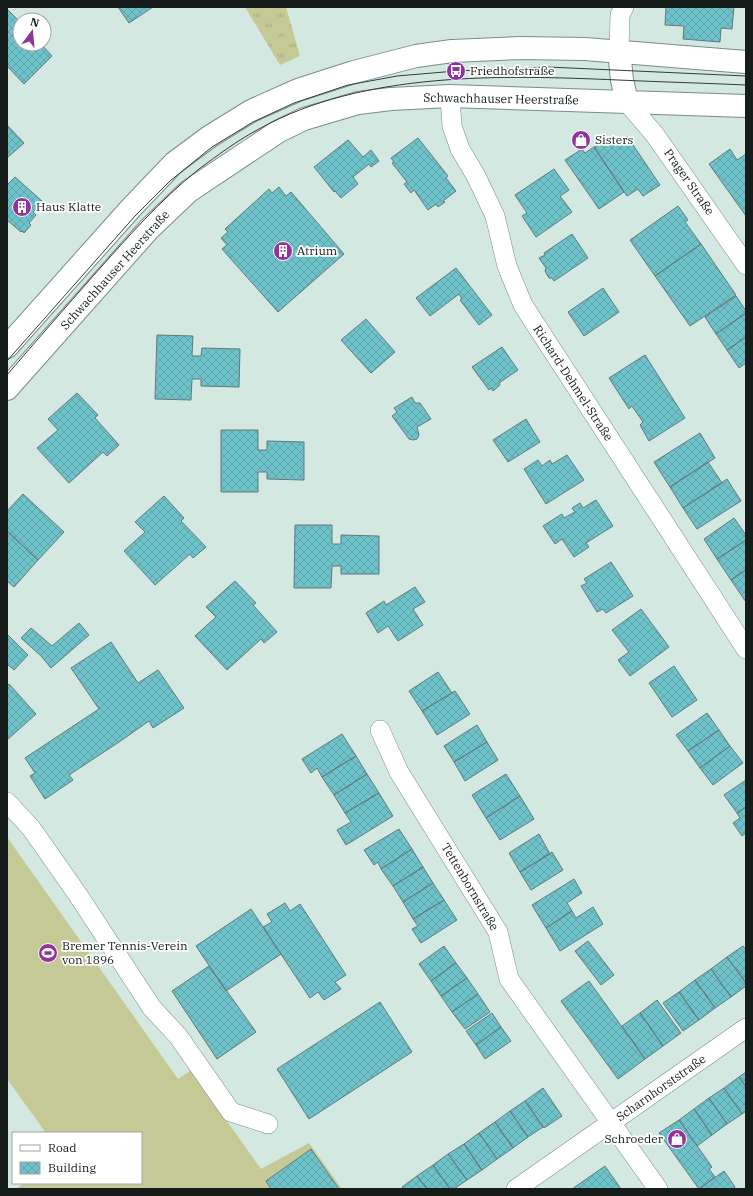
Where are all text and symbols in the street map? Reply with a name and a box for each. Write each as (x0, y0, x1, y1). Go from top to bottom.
north arrow (12, 12, 52, 52)
text: N (29, 14, 41, 30)
bus stop icon: Friedhofstraße (445, 60, 467, 82)
place label: Friedhofstraße (470, 63, 554, 78)
street label: Schwachhauser Heerstraße (423, 90, 579, 107)
shop icon: Sisters (570, 129, 592, 151)
place label: Sisters (595, 132, 634, 147)
street label: Prager Straße (661, 146, 718, 218)
building icon: Haus Klatte (11, 196, 33, 218)
place label: Haus Klatte (36, 199, 101, 214)
street label: Schwachhauser Heerstraße (57, 207, 172, 332)
building icon: Atrium (272, 240, 294, 262)
place label: Atrium (297, 243, 338, 258)
street label: Richard-Dehmel-Straße (530, 322, 616, 443)
street label: Tettenbornstraße (438, 840, 502, 933)
place label: Bremer Tennis-Verein von 1896 (62, 938, 188, 967)
sports icon: Bremer Tennis-Verein von 1896 (37, 942, 59, 964)
street label: Scharnhorststraße (613, 1051, 708, 1124)
shop icon: Schroeder (666, 1128, 688, 1150)
place label: Schroeder (604, 1131, 664, 1146)
legend (12, 1132, 142, 1184)
text: Road (48, 1140, 77, 1155)
text: Building (48, 1160, 96, 1175)

